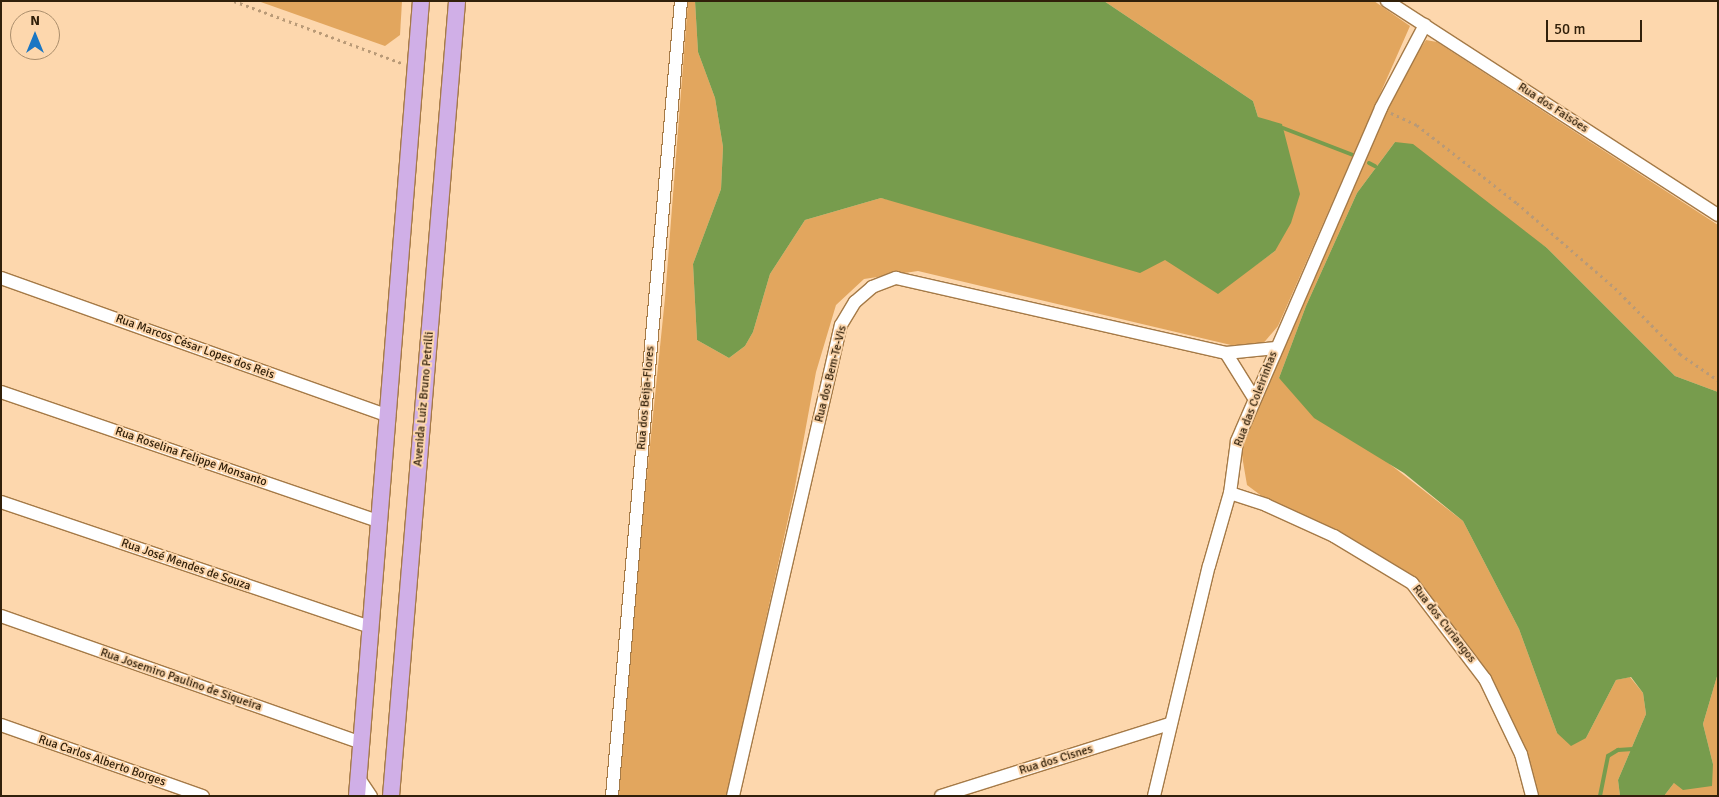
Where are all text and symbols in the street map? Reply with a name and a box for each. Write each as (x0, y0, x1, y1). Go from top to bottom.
north arrow (10, 10, 60, 60)
scale bar (1549, 10, 1645, 42)
text: N (30, 12, 40, 29)
text: 50 m (1554, 20, 1585, 38)
street label: Rua dos Faisões (1515, 80, 1591, 136)
street label: Rua Marcos César Lopes dos Reis (114, 312, 276, 382)
street label: Rua dos Bem-Te-Vis (812, 324, 850, 424)
street label: Avenida Luiz Bruno Petrilli (411, 331, 437, 467)
street label: Rua dos Beija-Flores (634, 345, 658, 451)
street label: Rua das Coleirinhas (1231, 349, 1281, 449)
street label: Rua Roselina Felippe Monsanto (113, 424, 269, 490)
street label: Rua José Mendes de Souza (119, 536, 253, 594)
street label: Rua dos Curiangos (1409, 582, 1479, 666)
street label: Rua Josemiro Paulino de Siqueira (98, 646, 264, 714)
street label: Rua Carlos Alberto Borges (37, 732, 167, 790)
street label: Rua dos Cisnes (1017, 742, 1095, 778)

